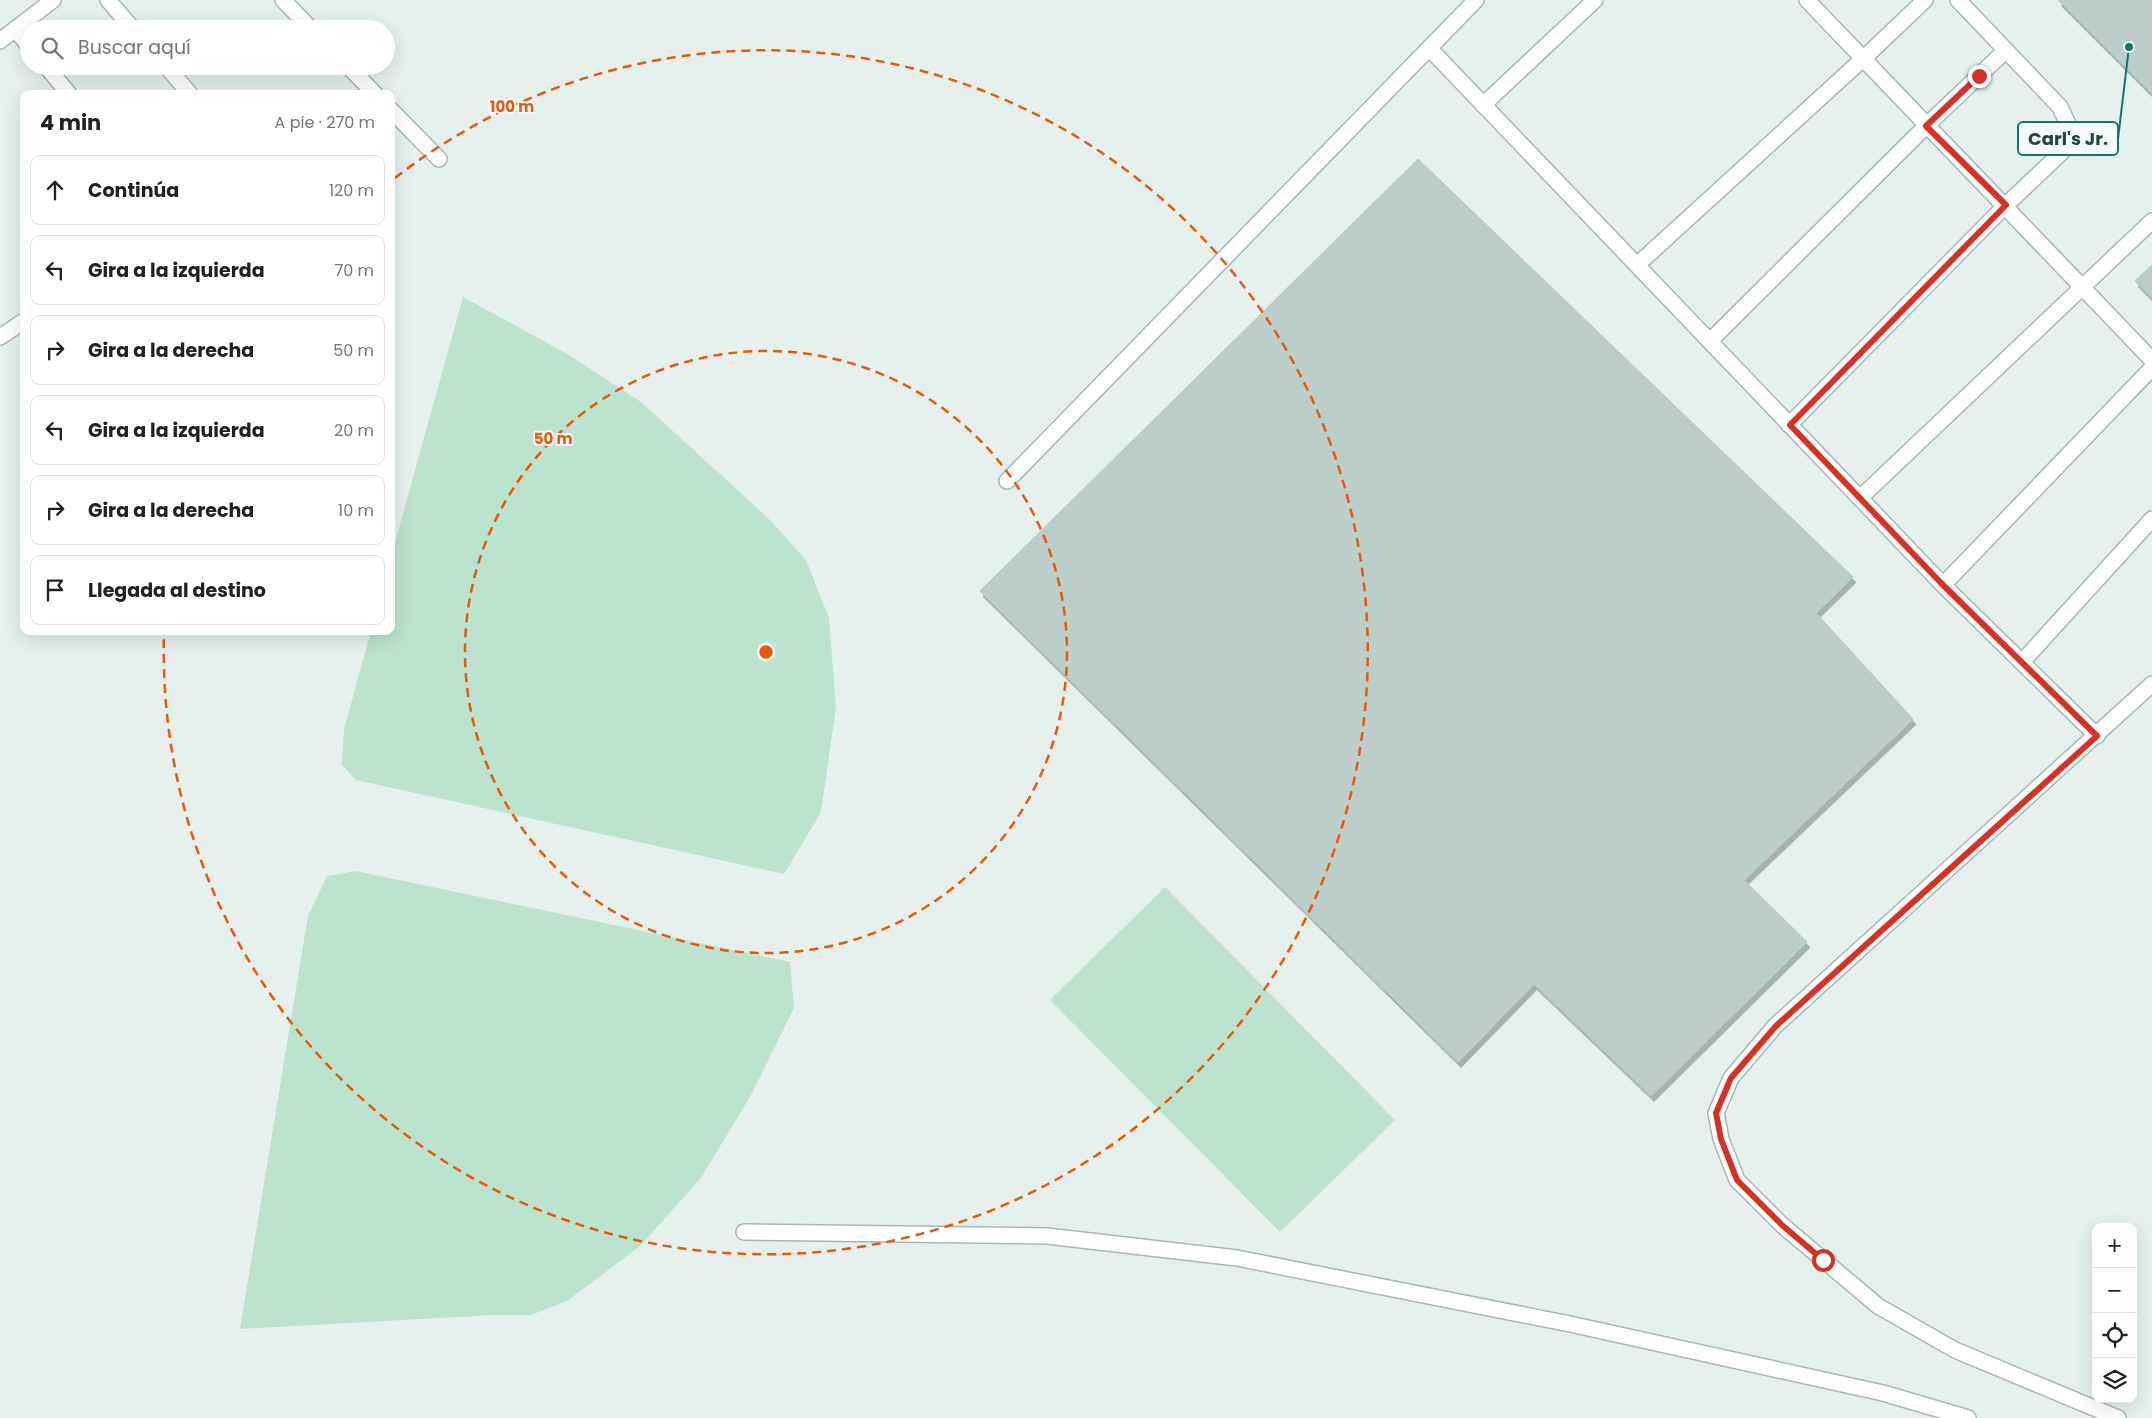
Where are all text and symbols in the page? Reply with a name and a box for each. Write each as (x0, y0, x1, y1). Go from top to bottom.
search box (20, 20, 395, 75)
icon: search (38, 34, 66, 62)
text: Buscar aquí (78, 34, 191, 61)
route end (1968, 65, 1991, 88)
text: 100 m (490, 96, 534, 117)
text: 4 min (40, 108, 101, 137)
text: A pie · 270 m (275, 111, 375, 134)
callout: Carl's Jr. (2018, 122, 2118, 155)
text: Carl's Jr. (2028, 126, 2108, 151)
icon: ahead (41, 176, 69, 204)
text: Continúa (88, 177, 179, 204)
text: 120 m (329, 179, 374, 202)
icon: left (41, 256, 69, 284)
text: Gira a la izquierda (88, 257, 265, 284)
text: 70 m (334, 259, 374, 282)
icon: right (41, 336, 69, 364)
text: Gira a la derecha (88, 337, 254, 364)
text: 50 m (333, 339, 374, 362)
icon: left (41, 416, 69, 444)
text: Gira a la izquierda (88, 417, 265, 444)
text: 20 m (334, 419, 374, 442)
text: 50 m (534, 428, 572, 449)
icon: right (41, 496, 69, 524)
text: Gira a la derecha (88, 497, 254, 524)
text: 10 m (338, 499, 374, 522)
icon: arrive (41, 576, 69, 604)
text: Llegada al destino (88, 577, 266, 604)
centre of rings (757, 643, 775, 661)
map controls (2092, 1223, 2137, 1403)
button: + (2092, 1223, 2137, 1268)
route start (1812, 1249, 1835, 1272)
button: − (2092, 1268, 2137, 1313)
button: locate (2092, 1313, 2137, 1358)
button: layers (2092, 1358, 2137, 1403)

